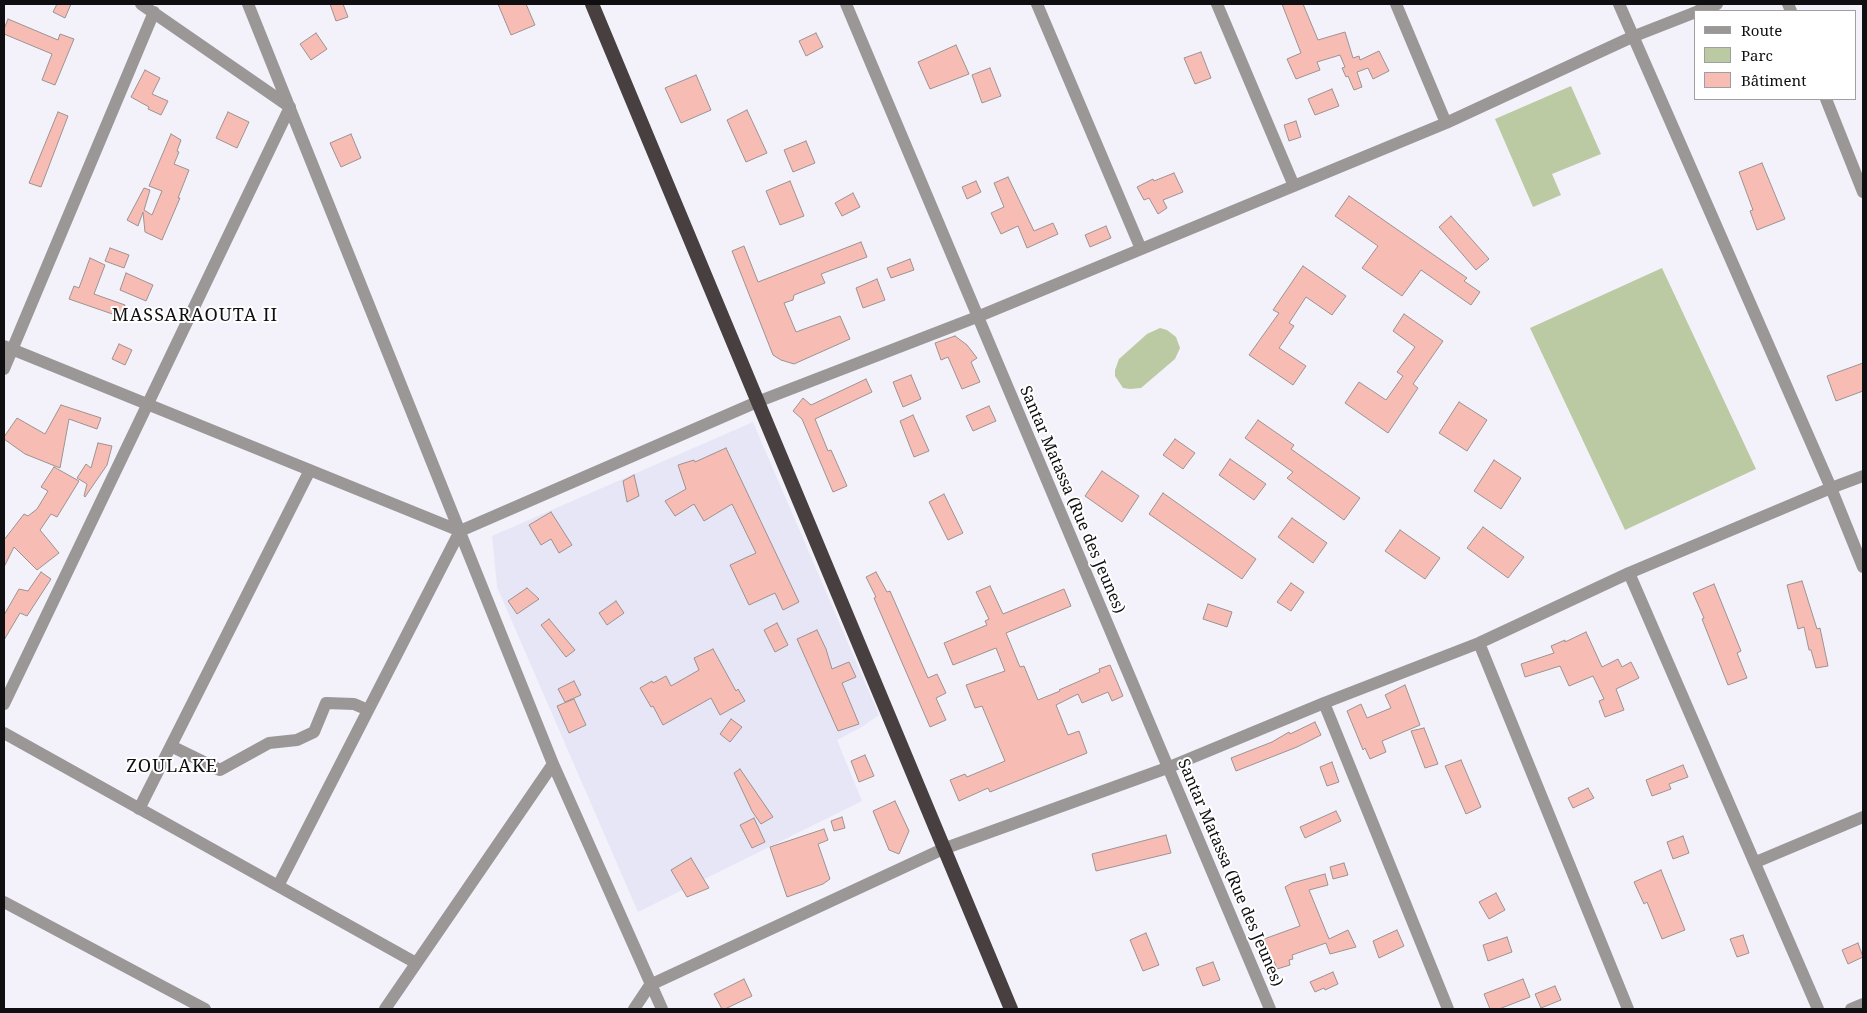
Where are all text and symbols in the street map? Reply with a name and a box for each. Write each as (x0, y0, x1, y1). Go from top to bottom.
legend (1694, 10, 1857, 100)
text: Route (1741, 20, 1782, 40)
text: Parc (1741, 45, 1773, 65)
text: Bâtiment (1741, 70, 1807, 90)
district label: MASSARAOUTA II (110, 305, 280, 327)
street label: Santar Matassa (Rue des Jeunes) (1015, 383, 1129, 617)
district label: ZOULAKE (125, 756, 219, 778)
street label: Santar Matassa (Rue des Jeunes) (1173, 756, 1287, 990)

